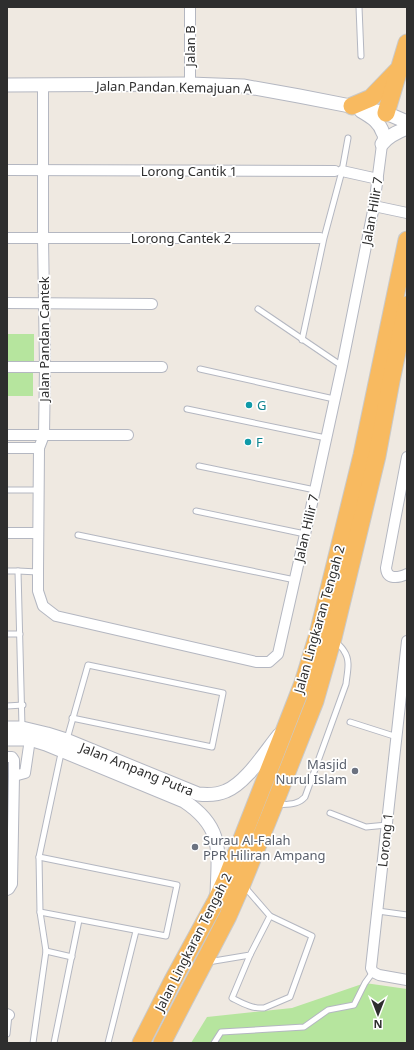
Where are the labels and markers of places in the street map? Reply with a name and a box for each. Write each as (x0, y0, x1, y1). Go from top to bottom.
place label: G (257, 396, 266, 414)
marker: G (244, 400, 254, 410)
place label: F (256, 433, 263, 451)
marker: F (243, 437, 253, 447)
place label: Masjid Nurul Islam (276, 755, 347, 788)
marker: Masjid Nurul Islam (350, 766, 360, 776)
place label: Surau Al-Falah PPR Hiliran Ampang (203, 831, 326, 864)
marker: Surau Al-Falah PPR Hiliran Ampang (190, 842, 200, 852)

